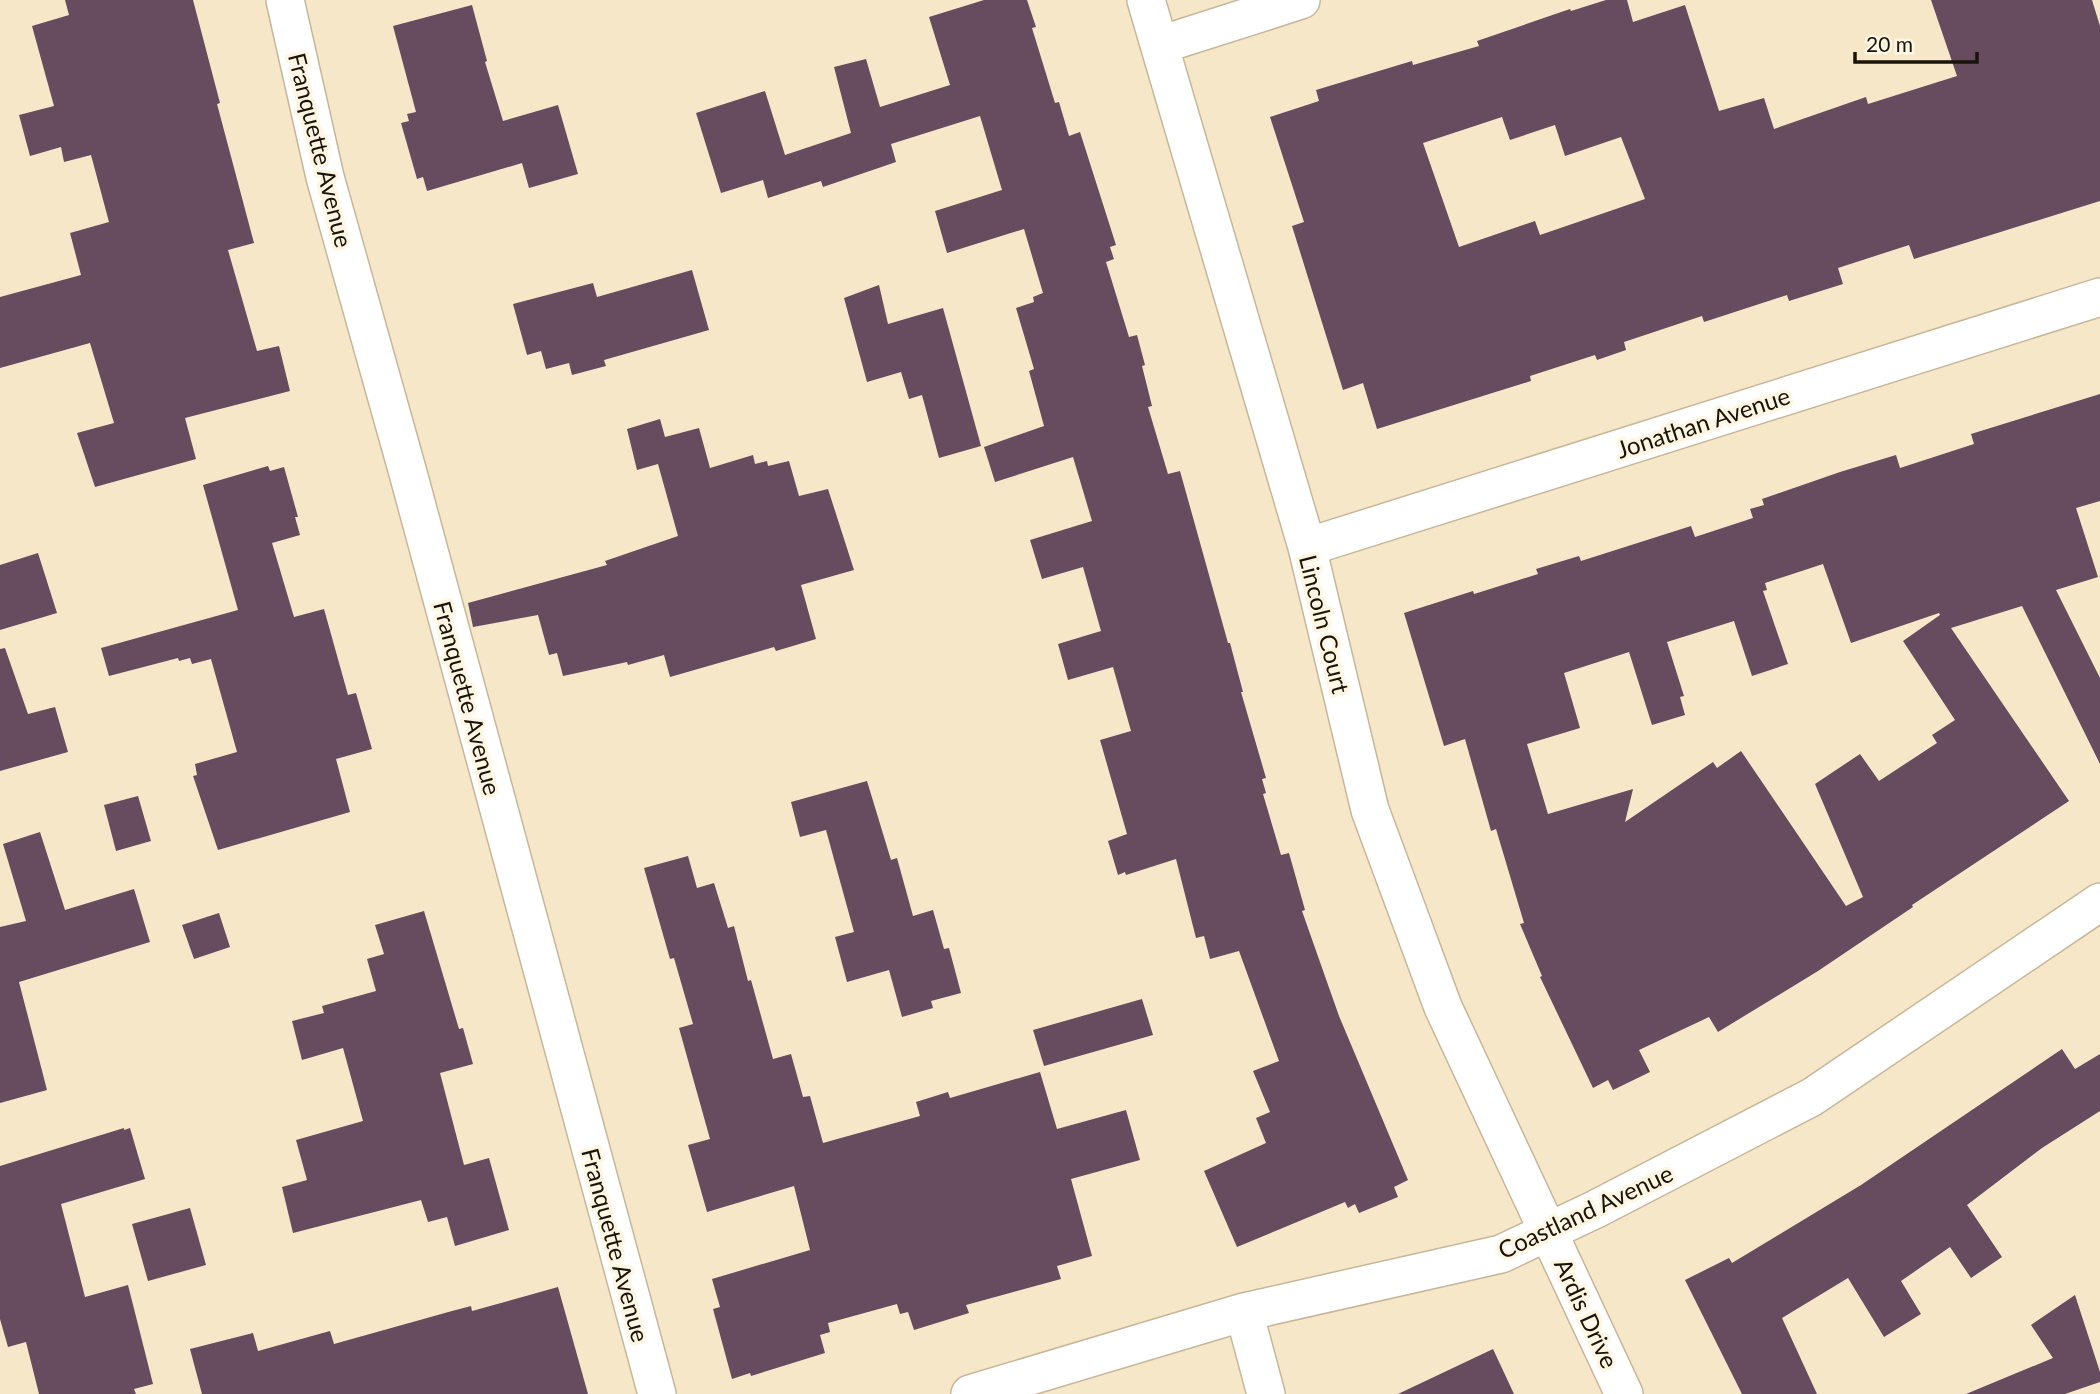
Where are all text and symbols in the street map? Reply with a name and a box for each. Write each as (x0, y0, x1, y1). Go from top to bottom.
scale bar (1855, 21, 1978, 65)
text: 20 m (1866, 31, 1913, 56)
street label: Franquette Avenue (283, 50, 359, 250)
street label: Jonathan Avenue (1613, 380, 1793, 464)
street label: Lincoln Court (1294, 552, 1356, 697)
street label: Franquette Avenue (428, 598, 508, 798)
street label: Franquette Avenue (576, 1145, 656, 1345)
street label: Coastland Avenue (1493, 1158, 1677, 1264)
street label: Ardis Drive (1549, 1254, 1625, 1372)

